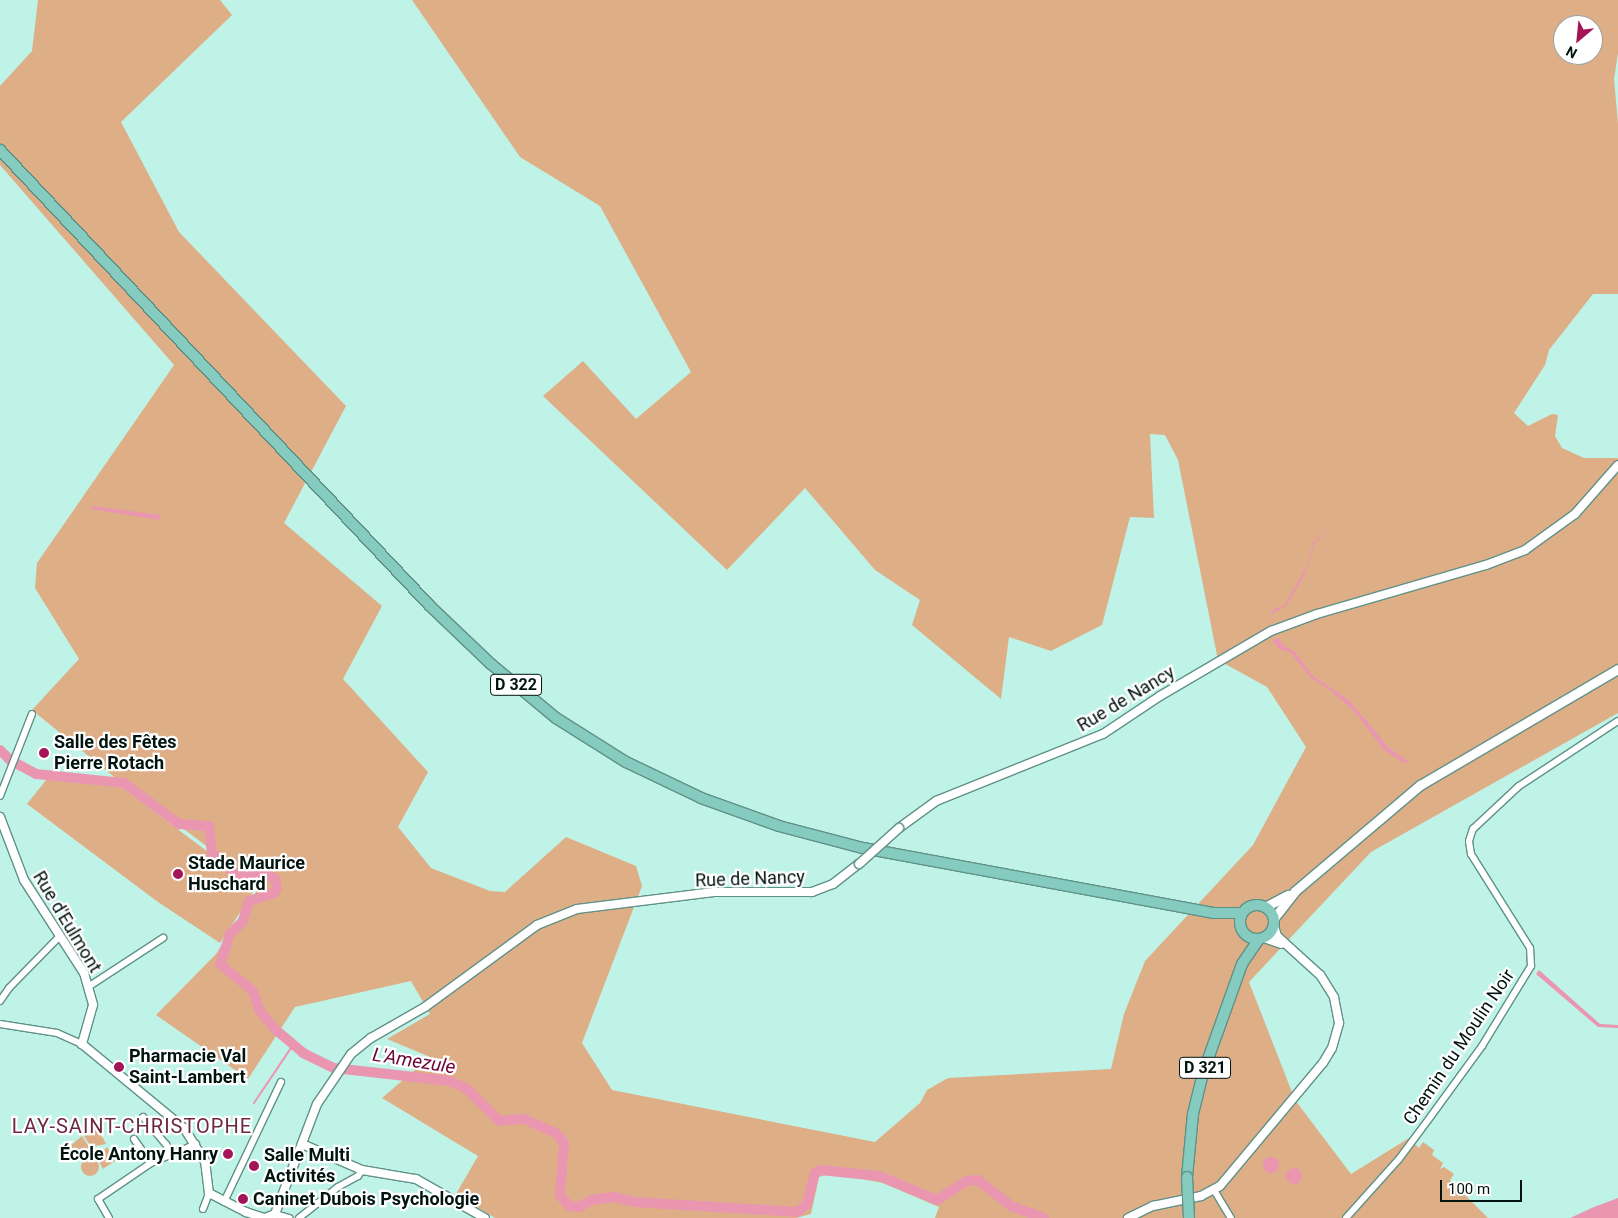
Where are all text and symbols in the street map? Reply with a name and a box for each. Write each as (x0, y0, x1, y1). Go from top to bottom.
north arrow (1553, 15, 1603, 65)
text: N (1563, 43, 1580, 62)
street label: Rue de Nancy (1073, 661, 1179, 737)
road number: D 322 (490, 672, 542, 698)
place label: Salle des Fêtes Pierre Rotach (54, 732, 176, 774)
marker: Salle des Fêtes Pierre Rotach (38, 747, 50, 759)
place label: Stade Maurice Huschard (188, 853, 305, 896)
street label: Rue de Nancy (695, 866, 805, 892)
street label: Rue d'Eulmont (28, 867, 106, 977)
marker: Stade Maurice Huschard (172, 868, 184, 880)
street label: Chemin du Moulin Noir (1399, 965, 1519, 1129)
water label: L'Amezule (371, 1043, 457, 1079)
place label: Pharmacie Val Saint-Lambert (129, 1046, 246, 1088)
road number: D 321 (1179, 1054, 1231, 1082)
marker: Pharmacie Val Saint-Lambert (113, 1061, 125, 1073)
district label: LAY-SAINT-CHRISTOPHE (9, 1114, 255, 1138)
place label: École Antony Hanry (60, 1143, 218, 1165)
place label: Salle Multi Activités (264, 1145, 350, 1188)
marker: École Antony Hanry (222, 1148, 234, 1160)
marker: Salle Multi Activités (248, 1160, 260, 1172)
scale bar (1443, 1170, 1526, 1202)
text: 100 m (1448, 1180, 1490, 1198)
place label: Caninet Dubois Psychologie (253, 1188, 479, 1210)
marker: Caninet Dubois Psychologie (237, 1193, 249, 1205)

